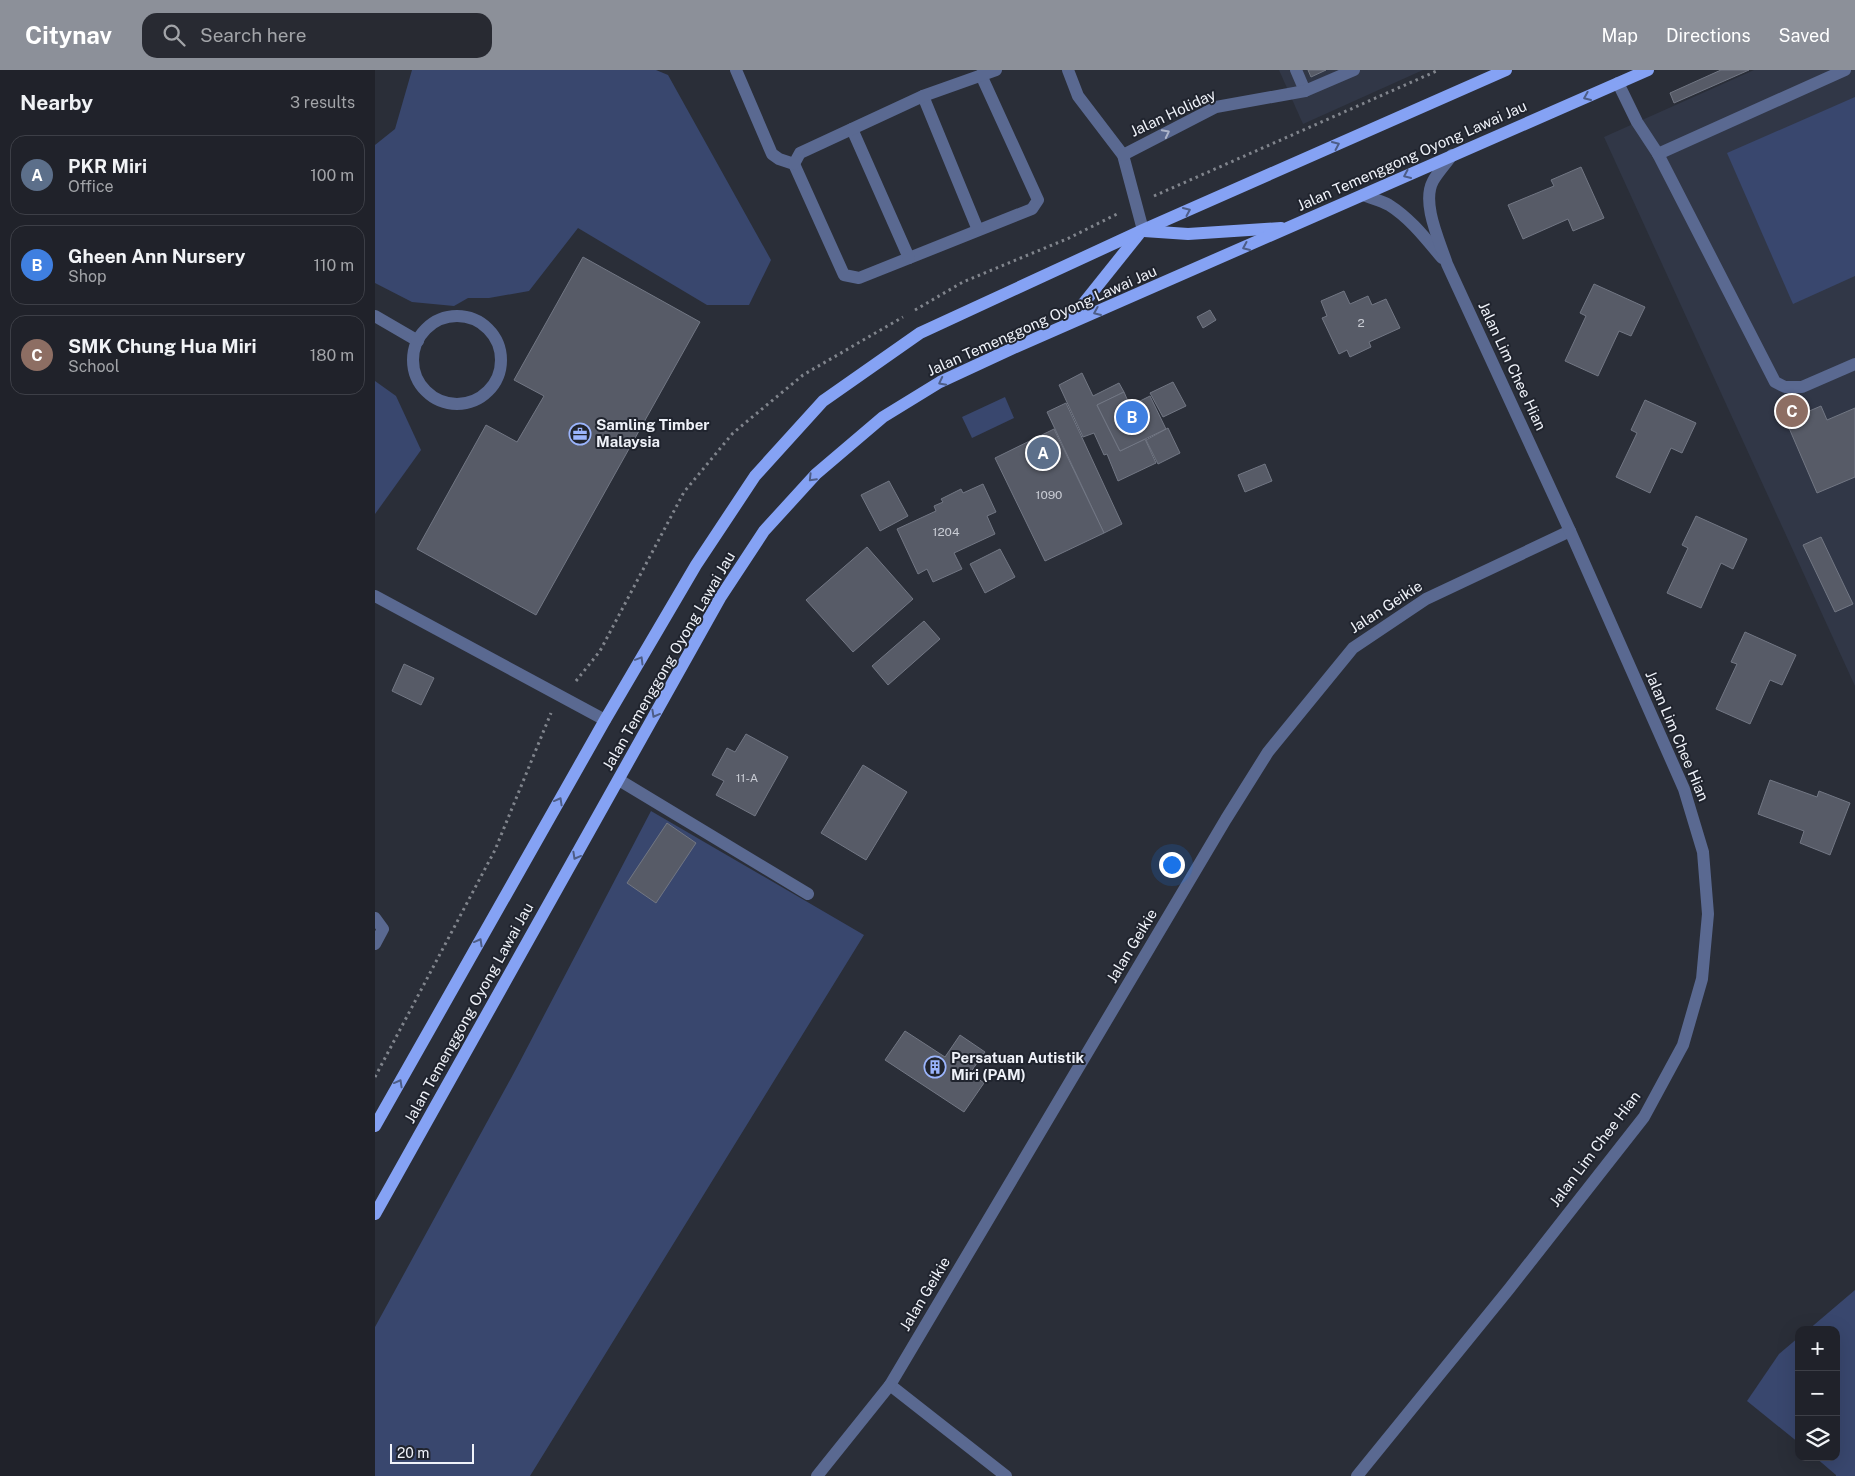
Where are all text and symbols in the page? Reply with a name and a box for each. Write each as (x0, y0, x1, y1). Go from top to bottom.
search box (142, 13, 492, 58)
text: Citynav (25, 21, 112, 49)
icon: search (160, 21, 188, 49)
text: Search here (200, 24, 307, 46)
text: Map (1601, 25, 1638, 46)
text: Directions (1666, 25, 1751, 46)
text: Saved (1779, 25, 1830, 46)
street label: Jalan Holiday (1127, 85, 1218, 140)
text: Nearby (20, 90, 93, 115)
one-way arrow (1583, 90, 1592, 101)
text: 3 results (290, 93, 355, 112)
street label: Jalan Temenggong Oyong Lawai Jau (1294, 97, 1529, 214)
one-way arrow (1161, 129, 1170, 139)
one-way arrow (1331, 141, 1340, 152)
text: PKR Miri (68, 155, 147, 177)
text: A (31, 166, 43, 185)
text: 100 m (310, 166, 354, 185)
one-way arrow (1403, 169, 1412, 180)
text: Office (68, 177, 114, 196)
one-way arrow (1182, 206, 1191, 217)
one-way arrow (1242, 241, 1251, 252)
text: Gheen Ann Nursery (68, 245, 246, 267)
text: B (32, 256, 42, 275)
text: 110 m (313, 256, 354, 275)
street label: Jalan Temenggong Oyong Lawai Jau (924, 262, 1159, 379)
text: Shop (68, 267, 107, 286)
street label: Jalan Lim Chee Hian (1475, 299, 1550, 433)
one-way arrow (1093, 306, 1102, 316)
house number: 2 (1357, 316, 1365, 330)
text: SMK Chung Hua Miri (68, 335, 257, 357)
text: C (31, 346, 43, 365)
text: 180 m (310, 346, 354, 365)
text: School (68, 357, 119, 376)
one-way arrow (939, 376, 948, 386)
pin: C (1776, 392, 1808, 430)
pin: B (1116, 398, 1148, 436)
place label: Samling Timber Malaysia (596, 416, 710, 450)
office icon: Samling Timber Malaysia (568, 422, 592, 446)
pin: A (1027, 434, 1059, 472)
one-way arrow (809, 473, 818, 482)
house number: 1090 (1036, 488, 1062, 502)
house number: 1204 (933, 525, 960, 539)
street label: Jalan Temenggong Oyong Lawai Jau (599, 548, 738, 773)
street label: Jalan Geikie (1346, 577, 1425, 636)
one-way arrow (634, 656, 644, 665)
street label: Jalan Lim Chee Hian (1642, 668, 1713, 804)
one-way arrow (651, 709, 661, 718)
house number: 11-A (736, 771, 759, 785)
one-way arrow (553, 797, 563, 806)
one-way arrow (572, 851, 582, 860)
your location (1159, 852, 1185, 878)
street label: Jalan Temenggong Oyong Lawai Jau (401, 900, 536, 1126)
street label: Jalan Geikie (1103, 906, 1160, 986)
one-way arrow (473, 938, 483, 947)
place label: Persatuan Autistik Miri (PAM) (951, 1049, 1084, 1083)
building icon: Persatuan Autistik Miri (PAM) (923, 1055, 947, 1079)
one-way arrow (393, 1080, 403, 1089)
street label: Jalan Lim Chee Hian (1546, 1088, 1644, 1210)
street label: Jalan Geikie (896, 1254, 953, 1334)
map controls (1795, 1326, 1840, 1461)
button: + (1795, 1326, 1840, 1371)
button: − (1795, 1371, 1840, 1416)
button: layers (1795, 1416, 1840, 1461)
scale bar (390, 1441, 474, 1464)
text: 20 m (397, 1445, 429, 1461)

